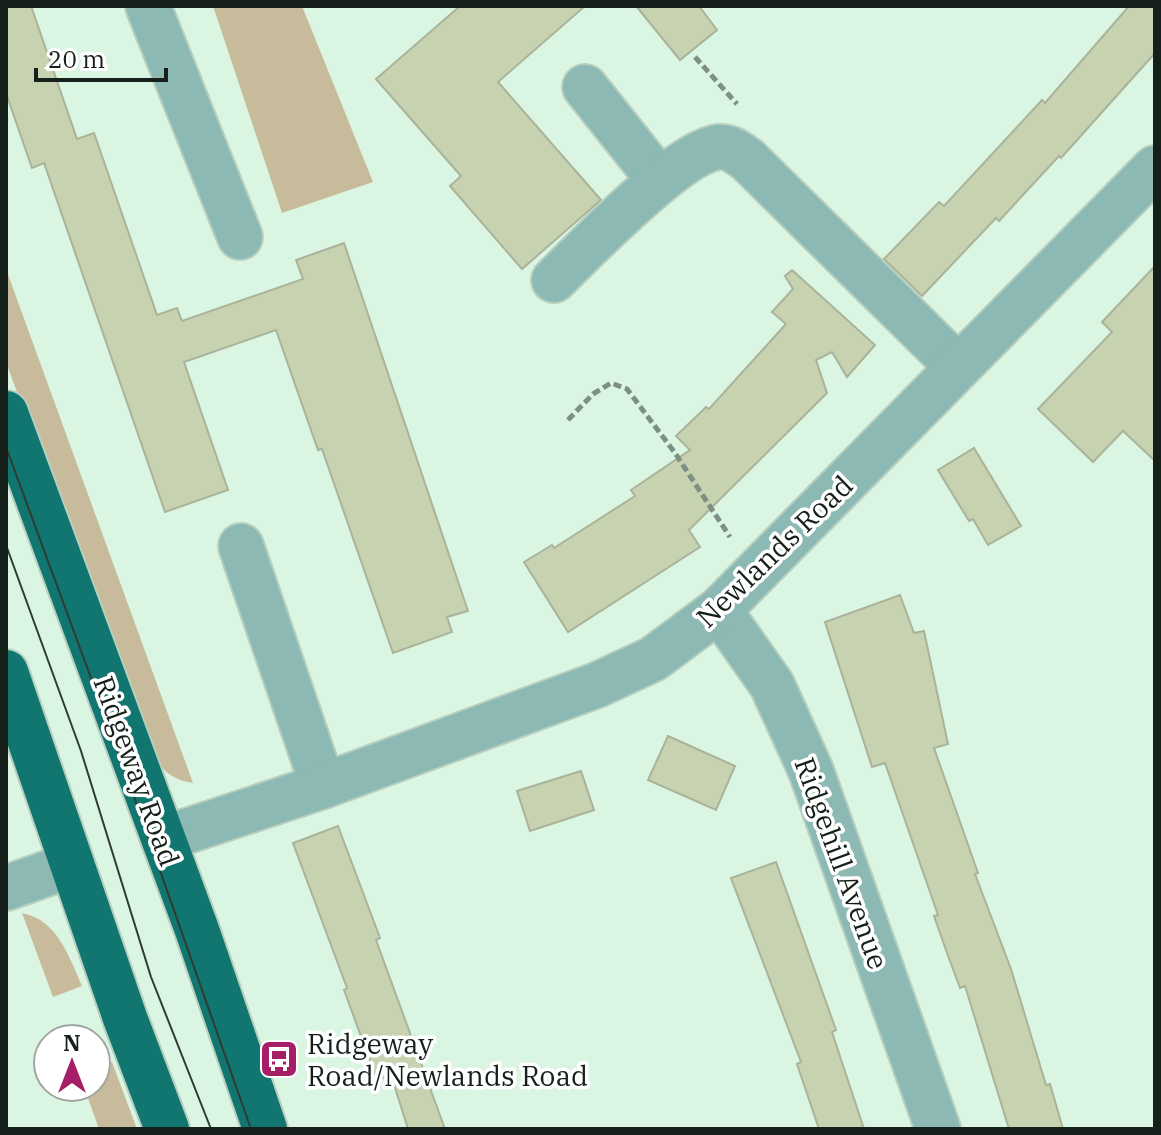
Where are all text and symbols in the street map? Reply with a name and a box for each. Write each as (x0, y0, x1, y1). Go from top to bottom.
scale bar (36, 32, 166, 82)
text: 20 m (48, 43, 105, 75)
street label: Newlands Road (688, 467, 860, 635)
street label: Ridgeway Road (85, 671, 189, 871)
street label: Ridgehill Avenue (787, 752, 897, 974)
north arrow (32, 1023, 112, 1103)
place label: Ridgeway Road/Newlands Road (307, 1025, 588, 1094)
text: N (63, 1028, 81, 1057)
bus stop icon: Ridgeway Road/Newlands Road (258, 1038, 300, 1080)

